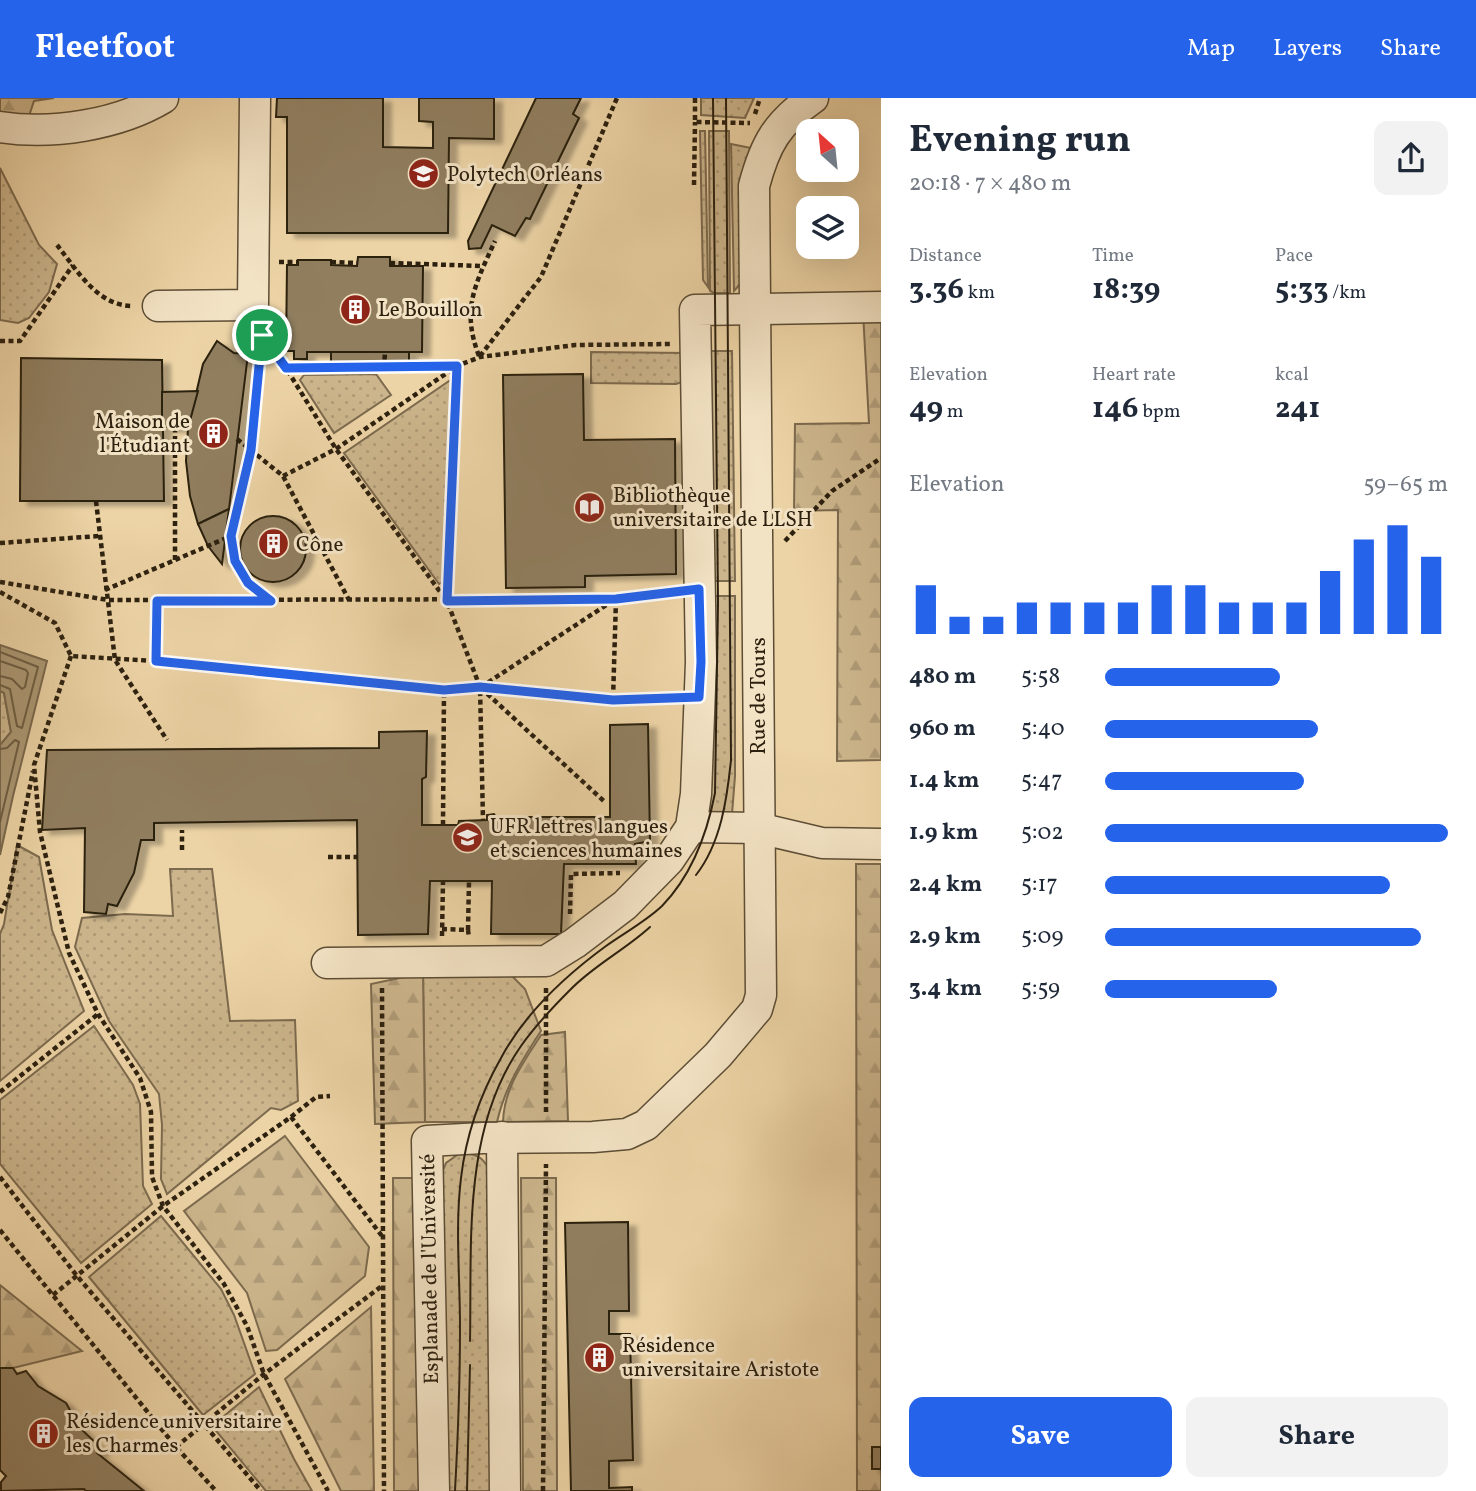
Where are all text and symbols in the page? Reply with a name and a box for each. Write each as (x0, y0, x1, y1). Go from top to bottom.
text: Fleetfoot (35, 26, 175, 72)
text: Map (1187, 32, 1235, 66)
text: Layers (1273, 32, 1342, 66)
text: Share (1380, 32, 1441, 66)
text: Evening run (909, 115, 1131, 168)
north arrow (796, 119, 859, 182)
map controls (796, 119, 859, 259)
button: share (1374, 121, 1448, 195)
school or university icon: Polytech Orléans (407, 157, 441, 191)
place label: Polytech Orléans (447, 161, 602, 190)
text: 20:18 · 7 × 480 m (909, 168, 1071, 200)
button: layers (796, 196, 859, 259)
text: Distance (909, 243, 982, 269)
text: Time (1092, 243, 1134, 269)
text: Pace (1275, 243, 1313, 269)
text: 3.36 (909, 269, 964, 311)
text: 18:39 (1092, 269, 1160, 311)
text: 5:33 (1275, 269, 1328, 311)
text: km (964, 280, 995, 306)
text: /km (1328, 280, 1366, 306)
building icon: Le Bouillon (338, 292, 372, 326)
place label: Le Bouillon (378, 296, 483, 325)
pin (232, 305, 292, 365)
icon: arrive (243, 316, 281, 354)
text: Elevation (909, 362, 988, 388)
text: Heart rate (1092, 362, 1176, 388)
text: kcal (1275, 362, 1309, 388)
text: 49 (909, 388, 943, 430)
text: 146 (1092, 388, 1139, 430)
text: 241 (1275, 388, 1320, 430)
text: m (943, 399, 964, 425)
text: bpm (1139, 399, 1180, 425)
place label: Maison de l'Étudiant (95, 408, 190, 461)
building icon: Maison de l'Étudiant (196, 416, 230, 450)
text: Elevation (909, 469, 1005, 501)
text: 59–65 m (1363, 469, 1448, 501)
place label: Bibliothèque universitaire de LLSH (613, 482, 813, 535)
library icon: Bibliothèque universitaire de LLSH (573, 490, 607, 524)
building icon: Cône (256, 527, 290, 561)
place label: Cône (296, 531, 343, 560)
street label: Rue de Tours (745, 637, 774, 755)
text: 480 m (909, 661, 976, 693)
text: 5:58 (1021, 661, 1060, 693)
text: 960 m (909, 713, 976, 745)
text: 5:40 (1021, 713, 1065, 745)
text: 1.4 km (909, 765, 980, 797)
text: 5:47 (1021, 765, 1062, 797)
place label: UFR lettres langues et sciences humaines (490, 813, 682, 866)
text: 1.9 km (909, 817, 978, 849)
text: 5:02 (1021, 817, 1064, 849)
school or university icon: UFR lettres langues et sciences humaines (450, 821, 484, 855)
text: 2.4 km (909, 869, 982, 901)
text: 5:17 (1021, 869, 1058, 901)
text: 2.9 km (909, 921, 981, 953)
text: 5:09 (1021, 921, 1063, 953)
text: 3.4 km (909, 973, 982, 1005)
text: 5:59 (1021, 973, 1060, 1005)
street label: Esplanade de l'Université (414, 1153, 447, 1385)
place label: Résidence universitaire Aristote (622, 1332, 819, 1385)
building icon: Résidence universitaire Aristote (582, 1340, 616, 1374)
button: Save (909, 1397, 1172, 1477)
button: Share (1186, 1397, 1448, 1477)
place label: Résidence universitaire les Charmes (66, 1408, 282, 1461)
building icon: Résidence universitaire les Charmes (26, 1416, 60, 1450)

